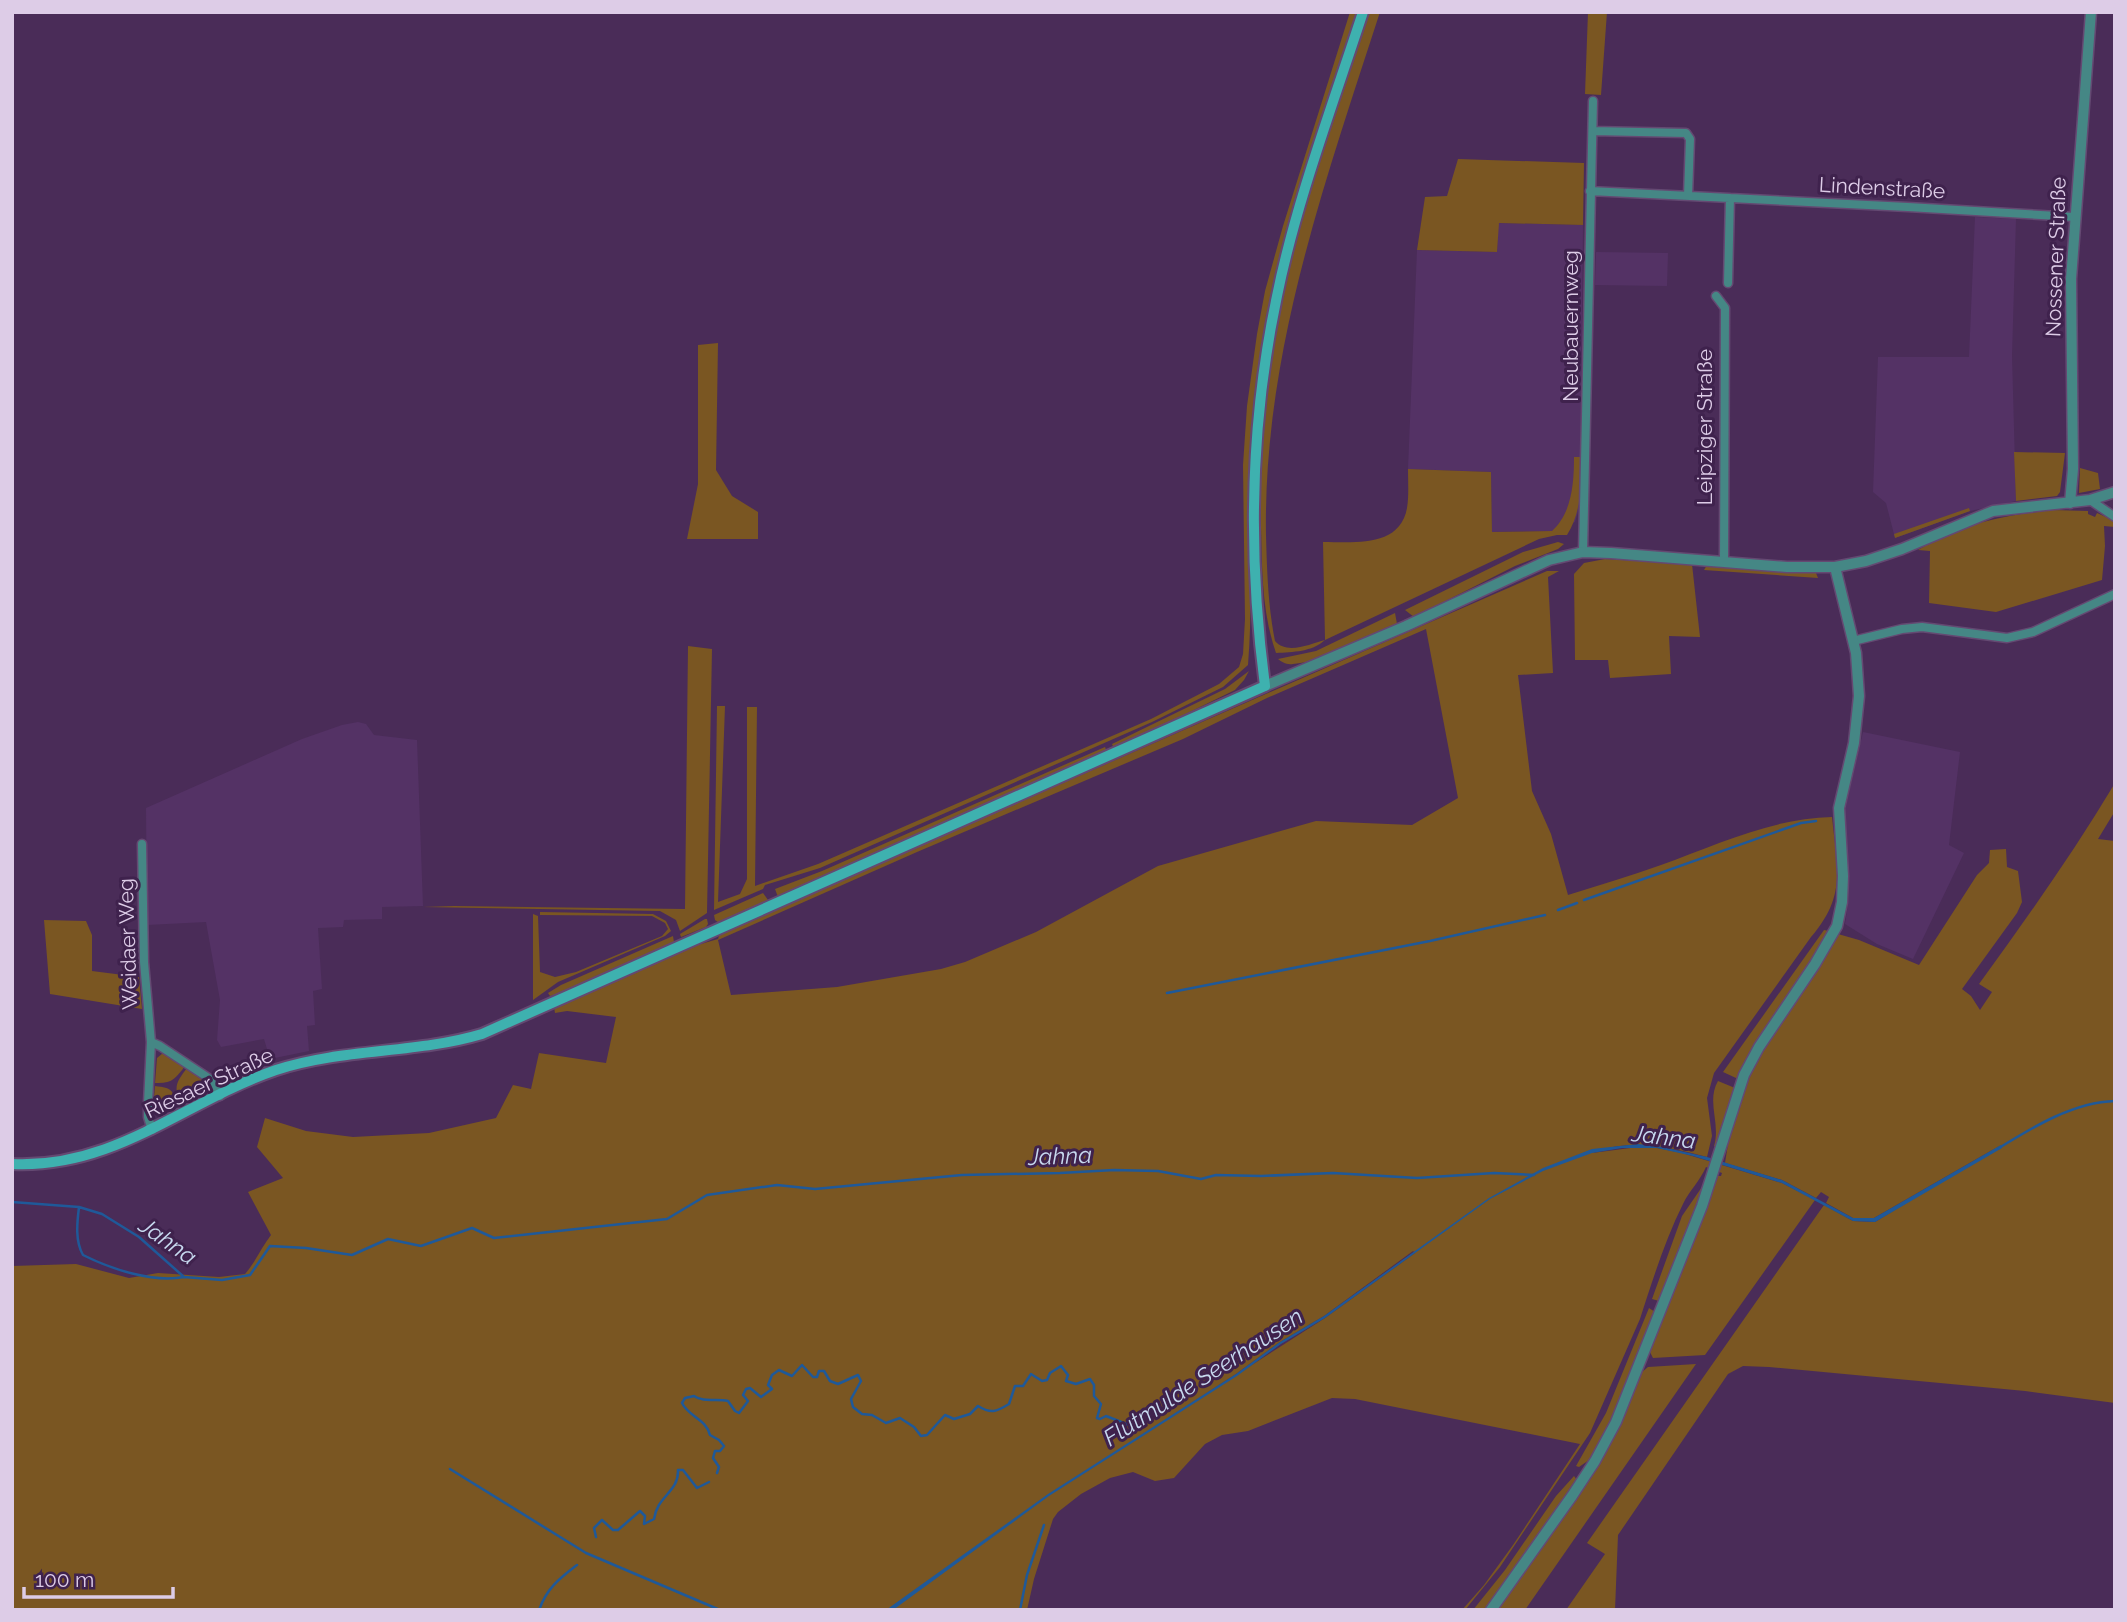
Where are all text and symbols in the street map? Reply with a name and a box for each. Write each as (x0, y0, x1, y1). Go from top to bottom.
street label: Lindenstraße (1818, 172, 1946, 203)
street label: Nossener Straße (2040, 176, 2071, 337)
street label: Neubauernweg (1558, 250, 1583, 402)
street label: Leipziger Straße (1692, 349, 1717, 505)
street label: Weidaer Weg (113, 878, 142, 1010)
street label: Riesaer Straße (141, 1042, 277, 1123)
water label: Jahna (1630, 1119, 1698, 1154)
water label: Jahna (1027, 1141, 1093, 1170)
water label: Jahna (134, 1211, 202, 1270)
water label: Flutmulde Seerhausen (1098, 1302, 1307, 1451)
scale bar (24, 1556, 173, 1600)
text: 100 m (35, 1567, 94, 1592)

